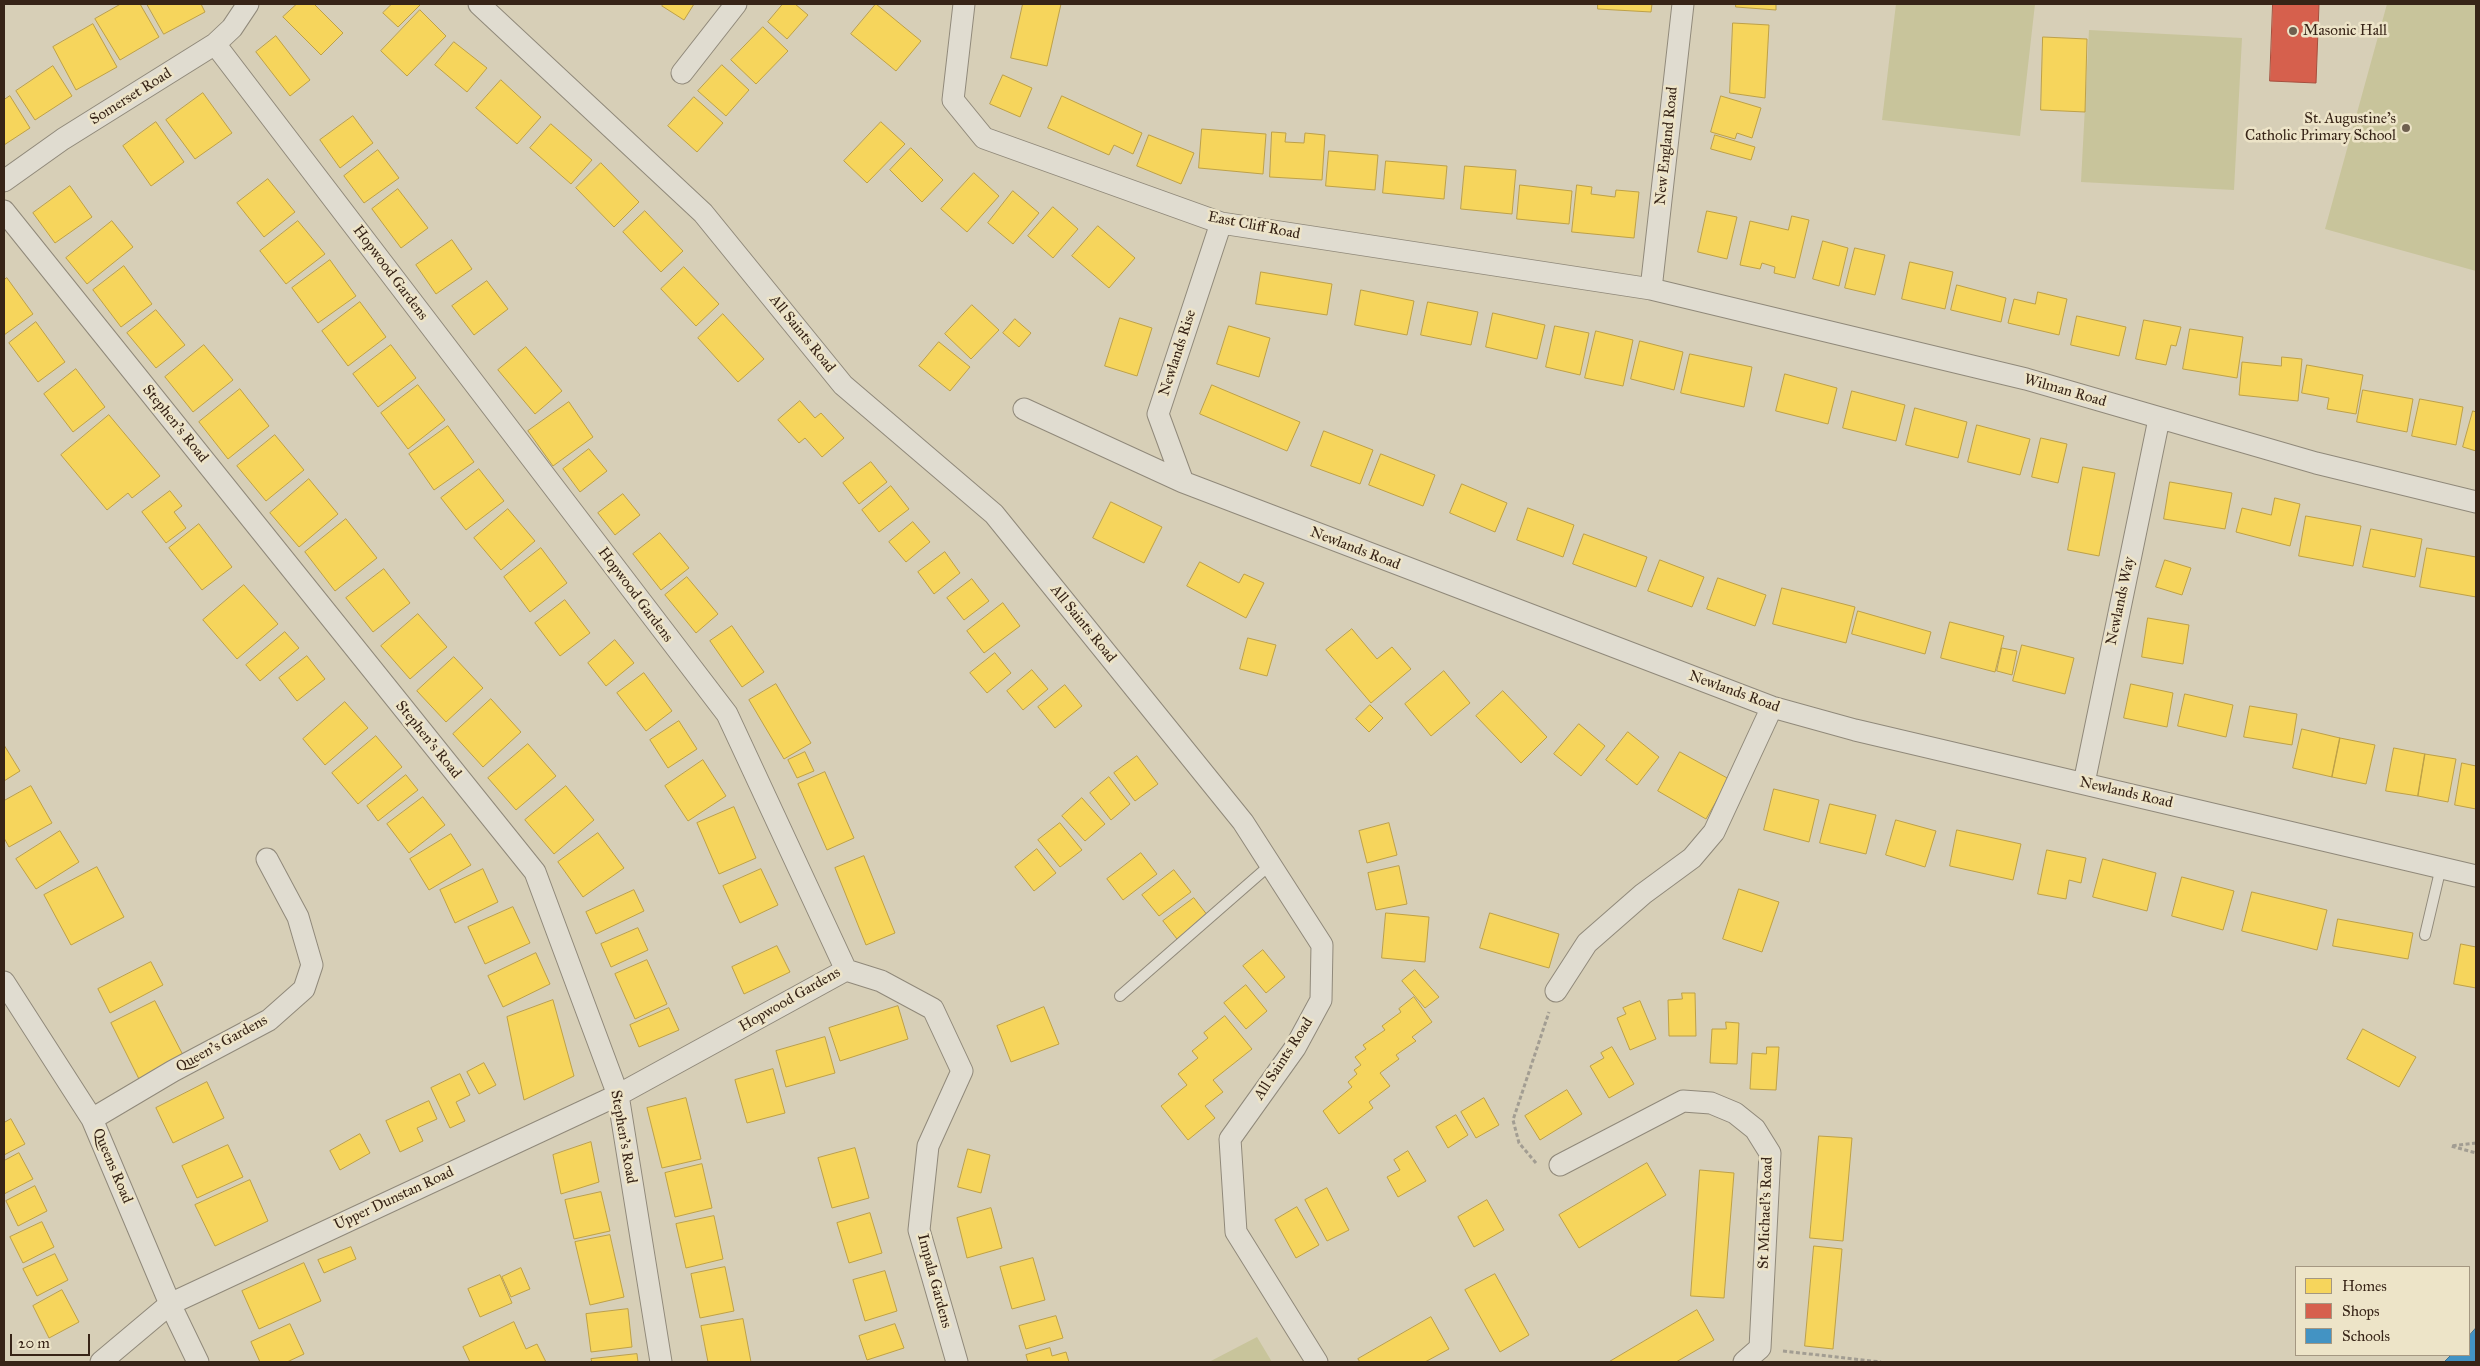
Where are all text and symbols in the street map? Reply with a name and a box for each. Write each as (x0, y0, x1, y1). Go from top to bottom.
place label: Masonic Hall (2303, 22, 2387, 40)
marker: Masonic Hall (2287, 25, 2299, 37)
street label: Somerset Road (87, 65, 175, 129)
street label: New England Road (1652, 86, 1682, 206)
place label: St. Augustine's Catholic Primary School (2245, 110, 2396, 145)
marker: St. Augustine's Catholic Primary School (2400, 122, 2412, 134)
street label: East Cliff Road (1206, 208, 1302, 244)
street label: Hopwood Gardens (349, 222, 431, 324)
street label: All Saints Road (765, 292, 839, 376)
street label: Newlands Rise (1156, 308, 1200, 398)
street label: Wilman Road (2022, 371, 2108, 411)
street label: Stephen's Road (138, 382, 212, 466)
street label: Newlands Road (1307, 524, 1403, 574)
street label: Hopwood Gardens (594, 544, 676, 646)
street label: Newlands Way (2103, 555, 2139, 647)
street label: All Saints Road (1046, 582, 1120, 666)
street label: Newlands Road (1686, 667, 1782, 717)
street label: Stephen's Road (391, 698, 465, 782)
street label: Newlands Road (2078, 774, 2174, 812)
street label: Hopwood Gardens (736, 964, 844, 1036)
street label: Queen's Gardens (173, 1011, 271, 1077)
street label: All Saints Road (1251, 1014, 1317, 1104)
street label: Stephen's Road (606, 1089, 640, 1185)
street label: Queens Road (88, 1126, 136, 1206)
street label: St Michael's Road (1755, 1157, 1777, 1269)
street label: Upper Dunstan Road (331, 1163, 457, 1235)
street label: Impala Gardens (913, 1232, 955, 1330)
legend (2295, 1266, 2470, 1356)
text: Homes (2342, 1277, 2387, 1295)
text: Shops (2342, 1302, 2380, 1320)
scale bar (12, 1324, 92, 1356)
text: Schools (2342, 1327, 2390, 1345)
text: 20 m (18, 1334, 50, 1352)

